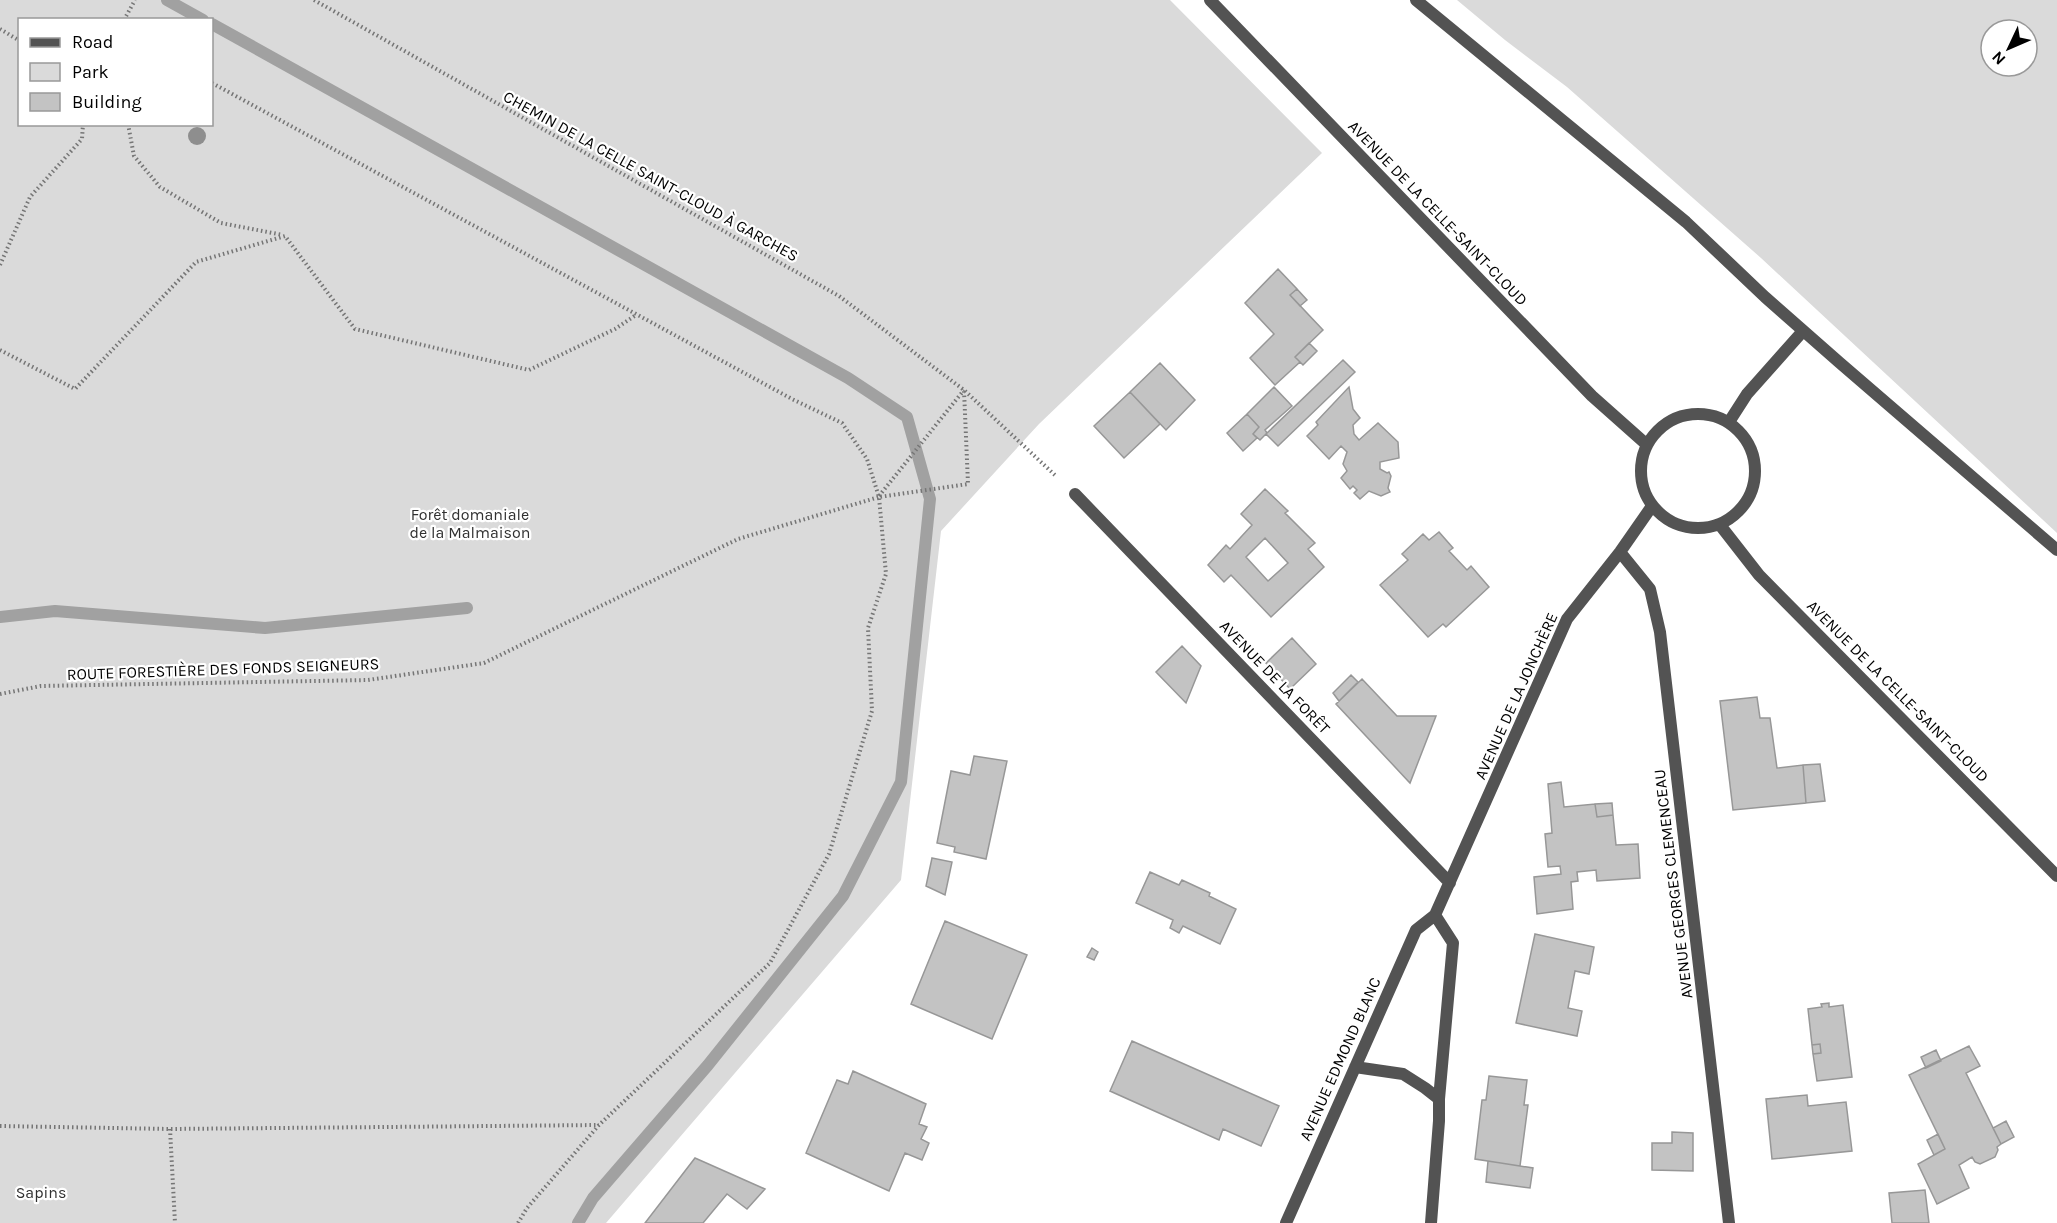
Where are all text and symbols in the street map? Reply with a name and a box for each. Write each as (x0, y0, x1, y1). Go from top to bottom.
legend (18, 18, 213, 126)
north arrow (1979, 18, 2039, 78)
text: Road (72, 31, 113, 53)
text: N (1988, 47, 2009, 69)
text: Park (72, 61, 109, 83)
street label: CHEMIN DE LA CELLE SAINT-CLOUD À GARCHES (500, 87, 802, 265)
text: Building (72, 91, 142, 113)
street label: AVENUE DE LA CELLE-SAINT-CLOUD (1344, 117, 1532, 309)
park label: Forêt domaniale de la Malmaison (410, 505, 530, 542)
street label: AVENUE DE LA CELLE-SAINT-CLOUD (1803, 596, 1993, 786)
street label: AVENUE DE LA JONCHÈRE (1471, 610, 1561, 782)
street label: AVENUE DE LA FORÊT (1216, 616, 1334, 738)
street label: ROUTE FORESTIÈRE DES FONDS SEIGNEURS (66, 654, 380, 684)
street label: AVENUE GEORGES CLEMENCEAU (1649, 768, 1697, 1000)
street label: AVENUE EDMOND BLANC (1295, 974, 1385, 1144)
park label: Sapins (16, 1183, 66, 1202)

